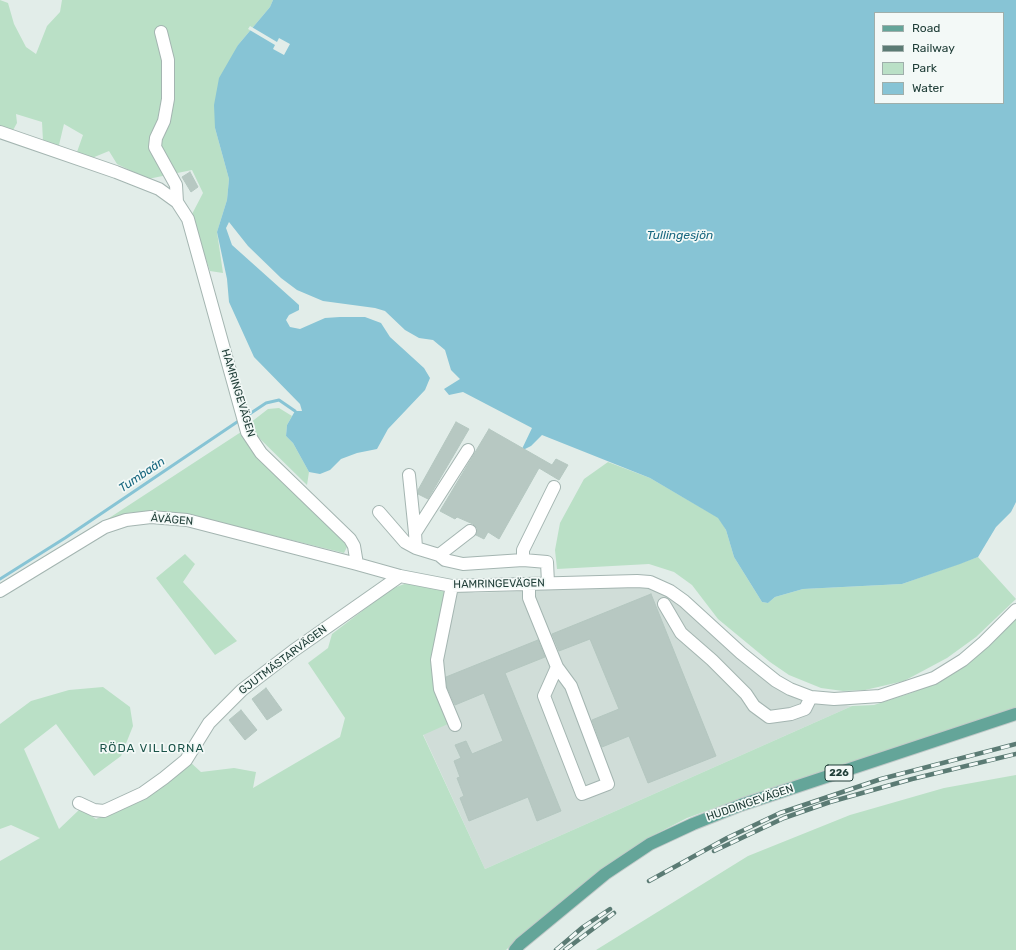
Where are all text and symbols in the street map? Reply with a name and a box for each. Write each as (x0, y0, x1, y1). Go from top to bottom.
legend (874, 12, 1004, 104)
text: Road (912, 21, 940, 35)
text: Railway (912, 41, 955, 55)
text: Park (912, 61, 937, 75)
text: Water (912, 81, 944, 95)
water label: Tullingesjön (647, 229, 713, 243)
street label: HAMRINGEVÄGEN (218, 347, 258, 439)
water label: Tumbaån (116, 454, 168, 496)
street label: ÅVÄGEN (150, 512, 194, 528)
street label: HAMRINGEVÄGEN (453, 577, 545, 591)
street label: GJUTMÄSTARVÄGEN (236, 623, 330, 697)
district label: RÖDA VILLORNA (100, 742, 204, 756)
road number: 226 (825, 765, 853, 781)
street label: HUDDINGEVÄGEN (705, 782, 795, 824)

